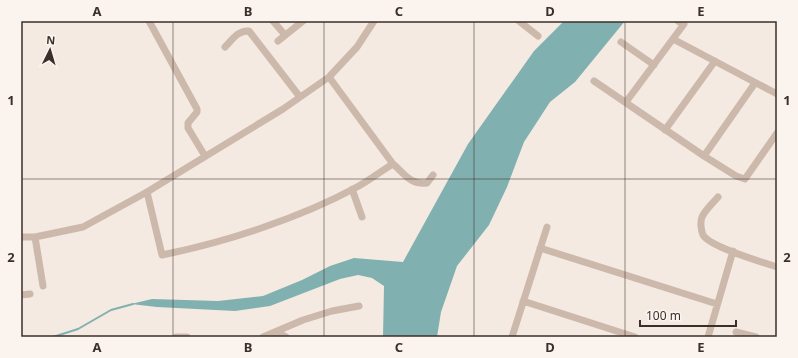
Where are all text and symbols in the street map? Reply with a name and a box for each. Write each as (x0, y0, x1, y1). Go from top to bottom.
text: A (93, 2, 102, 20)
text: B (244, 2, 252, 20)
text: C (395, 2, 403, 20)
text: D (545, 2, 555, 20)
text: E (697, 2, 705, 20)
north arrow (30, 30, 70, 70)
text: N (46, 32, 56, 47)
text: 1 (7, 91, 15, 109)
text: 1 (783, 91, 791, 109)
text: 2 (7, 248, 15, 266)
text: 2 (783, 248, 791, 266)
scale bar (640, 302, 736, 328)
text: 100 m (646, 307, 681, 324)
text: A (93, 338, 102, 356)
text: B (244, 338, 252, 356)
text: C (395, 338, 403, 356)
text: D (545, 338, 555, 356)
text: E (697, 338, 705, 356)

